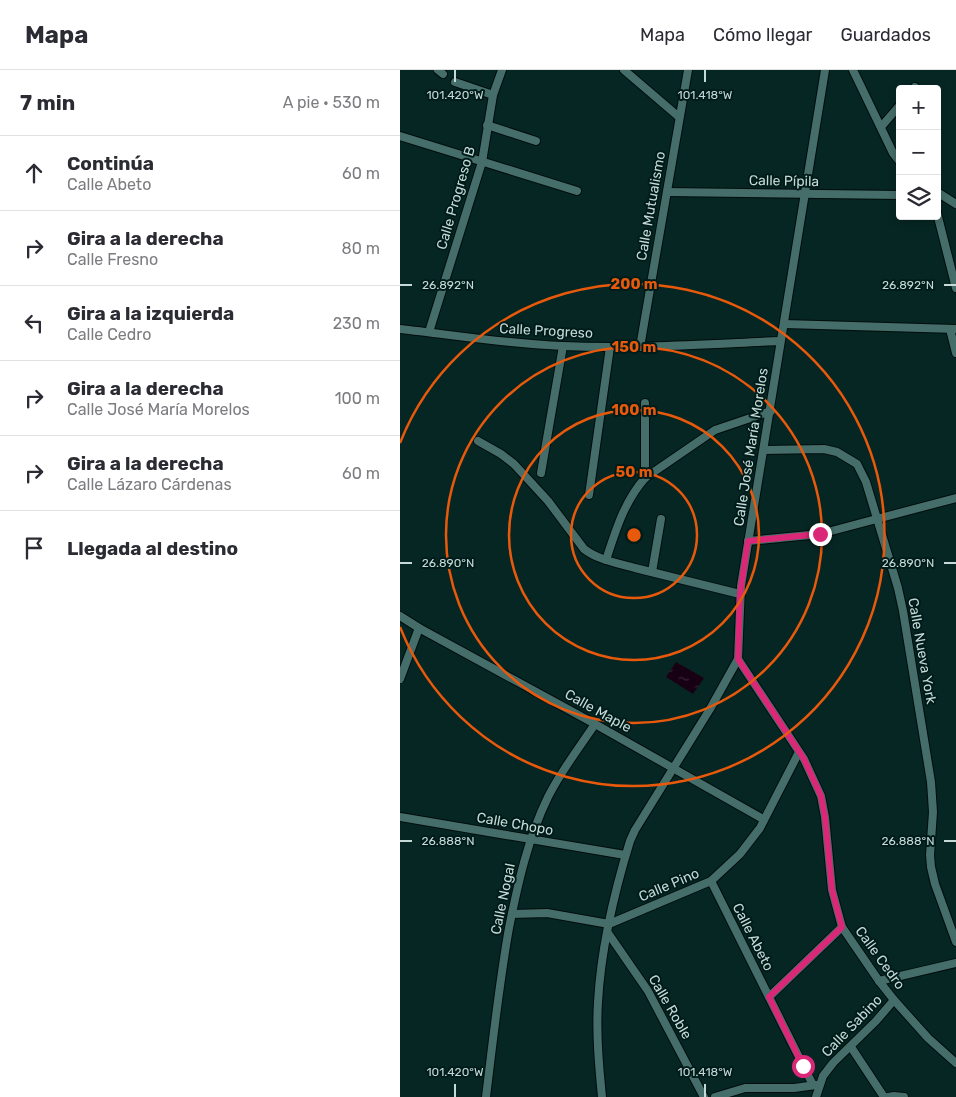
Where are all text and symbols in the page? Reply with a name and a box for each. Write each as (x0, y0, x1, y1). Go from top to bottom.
text: Mapa (25, 21, 88, 49)
text: Mapa (640, 24, 685, 46)
text: Cómo llegar (713, 24, 812, 46)
text: Guardados (840, 24, 931, 46)
map controls (896, 85, 941, 220)
button: + (896, 85, 941, 130)
text: 101.420°W (426, 88, 484, 102)
text: 101.418°W (678, 88, 733, 102)
text: 7 min (20, 90, 75, 115)
text: A pie · 530 m (283, 93, 380, 112)
button: − (896, 130, 941, 175)
street label: Calle Progreso B (433, 144, 479, 252)
street label: Calle Mutualismo (633, 150, 669, 262)
text: Continúa (67, 152, 154, 175)
icon: ahead (20, 159, 48, 187)
text: 60 m (342, 164, 380, 183)
street label: Calle Pípila (749, 172, 819, 190)
text: Calle Abeto (67, 175, 151, 194)
button: layers (896, 175, 941, 220)
text: Gira a la derecha (67, 227, 224, 250)
icon: right (20, 234, 48, 262)
text: 80 m (342, 239, 380, 258)
text: Calle Fresno (67, 250, 158, 269)
text: 200 m (610, 275, 658, 293)
text: 26.892°N (422, 278, 474, 292)
text: 26.892°N (882, 278, 934, 292)
text: Gira a la izquierda (67, 302, 234, 325)
icon: left (20, 309, 48, 337)
text: 230 m (333, 314, 380, 333)
street label: Calle Progreso (499, 320, 593, 342)
text: Calle Cedro (67, 325, 151, 344)
text: 150 m (612, 338, 656, 356)
street label: Calle José María Morelos (730, 367, 772, 527)
text: Gira a la derecha (67, 377, 224, 400)
icon: right (20, 384, 48, 412)
text: 100 m (335, 389, 380, 408)
text: Calle José María Morelos (67, 400, 250, 419)
text: 100 m (612, 401, 656, 419)
text: Gira a la derecha (67, 452, 224, 475)
icon: right (20, 459, 48, 487)
text: 50 m (616, 463, 652, 481)
text: 60 m (342, 464, 380, 483)
text: Calle Lázaro Cárdenas (67, 475, 232, 494)
route end (809, 523, 832, 546)
centre of rings (625, 526, 643, 544)
icon: arrive (20, 534, 48, 562)
text: Llegada al destino (67, 537, 238, 560)
text: 26.890°N (422, 556, 474, 570)
text: 26.890°N (882, 556, 934, 570)
street label: Calle Nueva York (904, 597, 940, 706)
street label: Calle Maple (562, 686, 634, 736)
street label: Calle Chopo (475, 809, 555, 839)
text: 26.888°N (421, 834, 475, 848)
text: 26.888°N (881, 834, 935, 848)
street label: Calle Nogal (487, 862, 519, 936)
street label: Calle Pino (636, 865, 702, 905)
street label: Calle Abeto (729, 900, 777, 974)
street label: Calle Cedro (851, 923, 909, 993)
street label: Calle Roble (645, 972, 695, 1042)
street label: Calle Sabino (818, 991, 886, 1061)
route start (792, 1055, 815, 1078)
text: 101.420°W (426, 1065, 484, 1079)
text: 101.418°W (678, 1065, 733, 1079)

